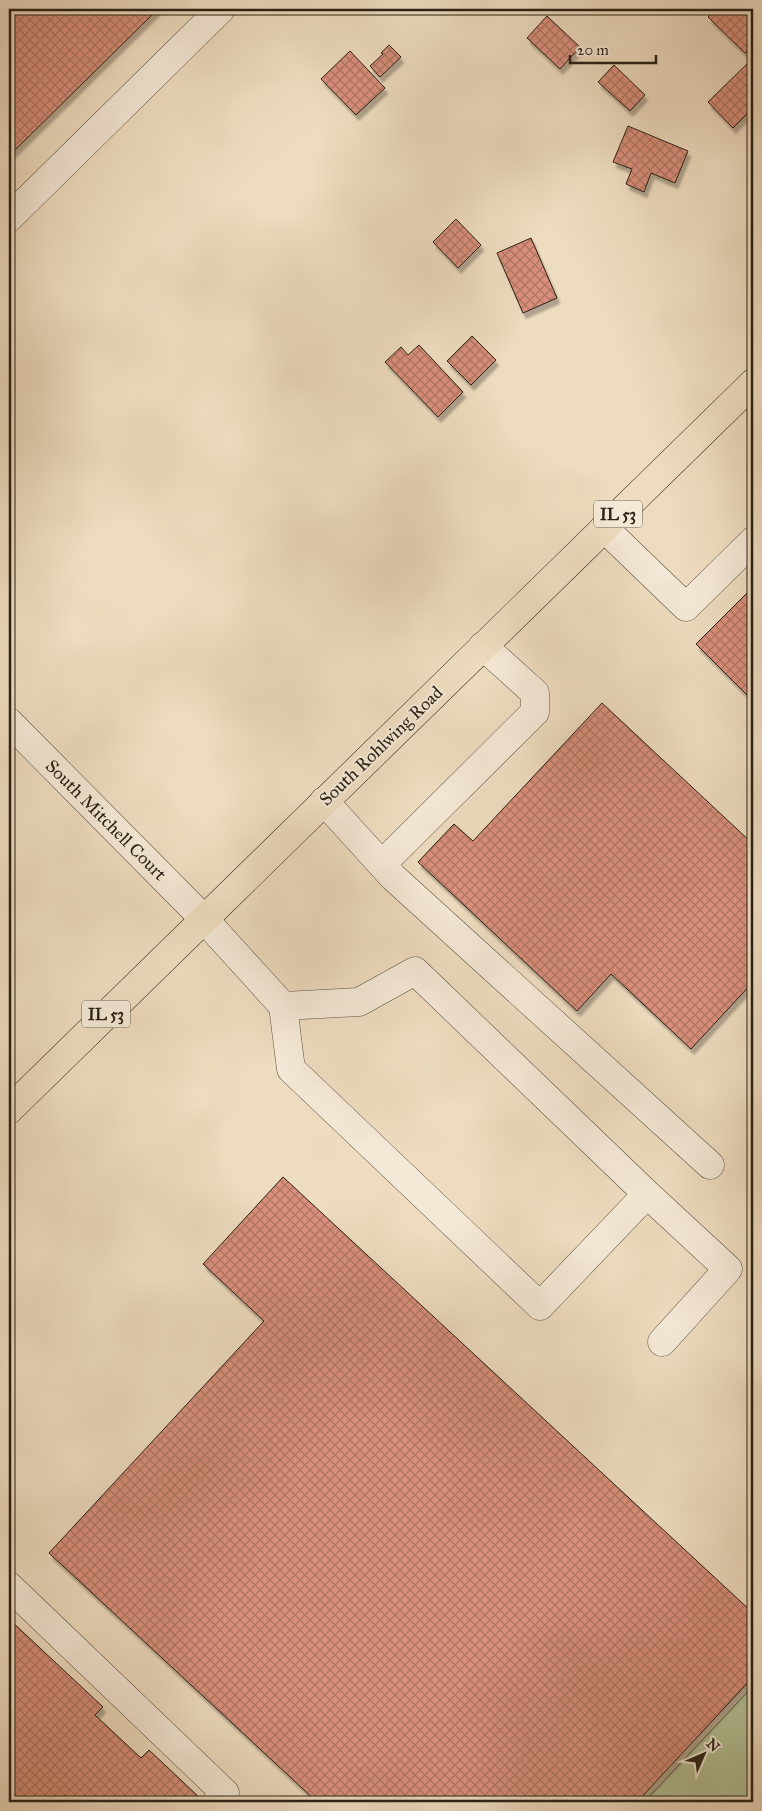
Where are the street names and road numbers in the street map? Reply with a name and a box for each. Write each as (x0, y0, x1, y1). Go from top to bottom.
road number: IL 53 (594, 500, 642, 528)
street label: South Rohlwing Road (315, 682, 448, 811)
street label: South Mitchell Court (41, 755, 172, 886)
road number: IL 53 (82, 1001, 130, 1028)

